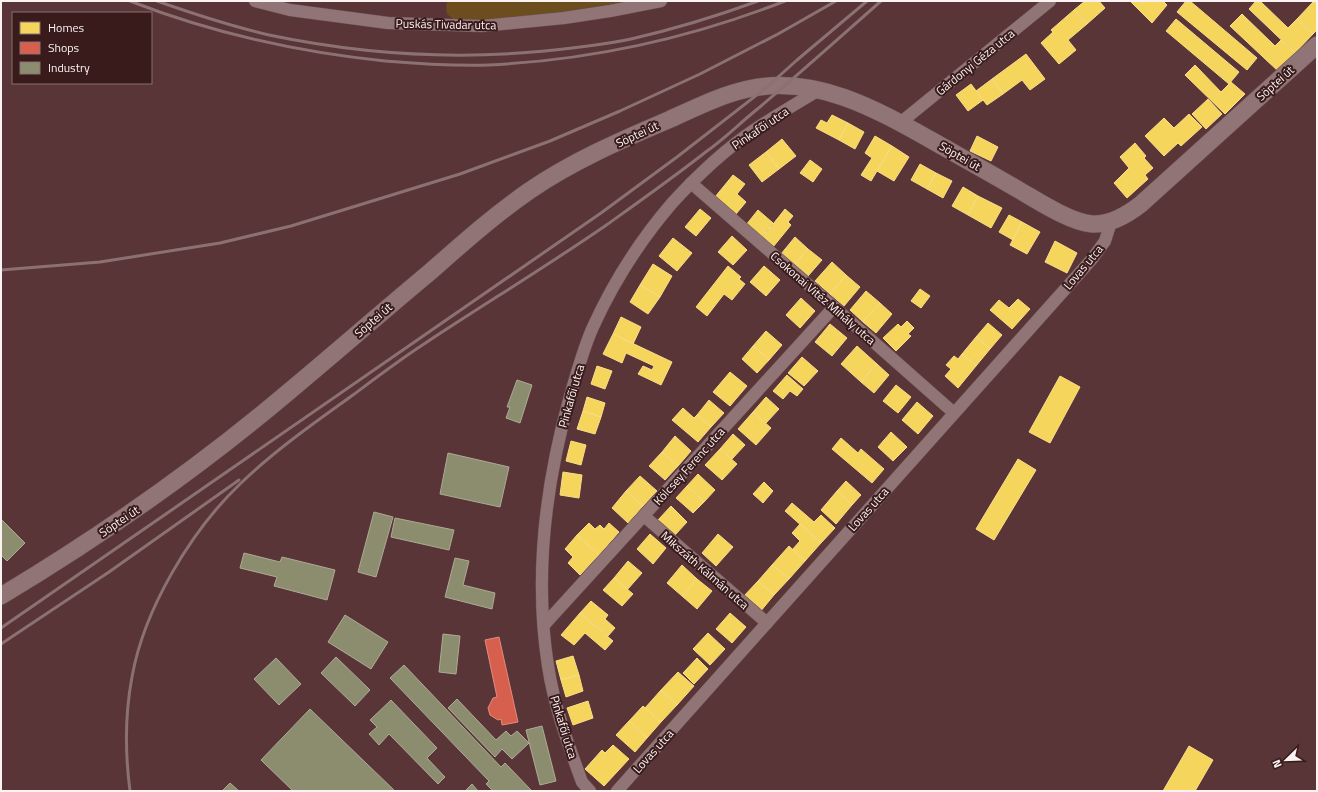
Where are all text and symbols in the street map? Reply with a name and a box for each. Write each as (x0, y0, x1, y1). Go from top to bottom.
legend (12, 12, 152, 84)
street label: Puskás Tivadar utca (396, 14, 496, 34)
text: Homes (48, 18, 84, 37)
street label: Gárdonyi Géza utca (931, 24, 1019, 100)
text: Shops (48, 38, 80, 57)
text: Industry (48, 58, 90, 77)
street label: Söptei út (1252, 60, 1299, 105)
street label: Pinkafői utca (728, 102, 792, 154)
street label: Söptei út (612, 115, 662, 152)
street label: Söptei út (936, 136, 985, 176)
street label: Lovas utca (1058, 240, 1108, 294)
street label: Csokonai Vitéz Mihály utca (766, 247, 880, 349)
street label: Söptei út (350, 297, 397, 342)
street label: Pinkafői utca (553, 362, 589, 430)
street label: Kölcsey Ferenc utca (649, 423, 729, 509)
street label: Lovas utca (843, 483, 893, 535)
street label: Söptei út (95, 500, 144, 542)
street label: Mikszáth Kálmán utca (657, 526, 753, 614)
street label: Pinkafői utca (545, 693, 583, 761)
street label: Lovas utca (628, 725, 678, 777)
north arrow (1266, 740, 1306, 780)
text: N (1268, 757, 1286, 771)

